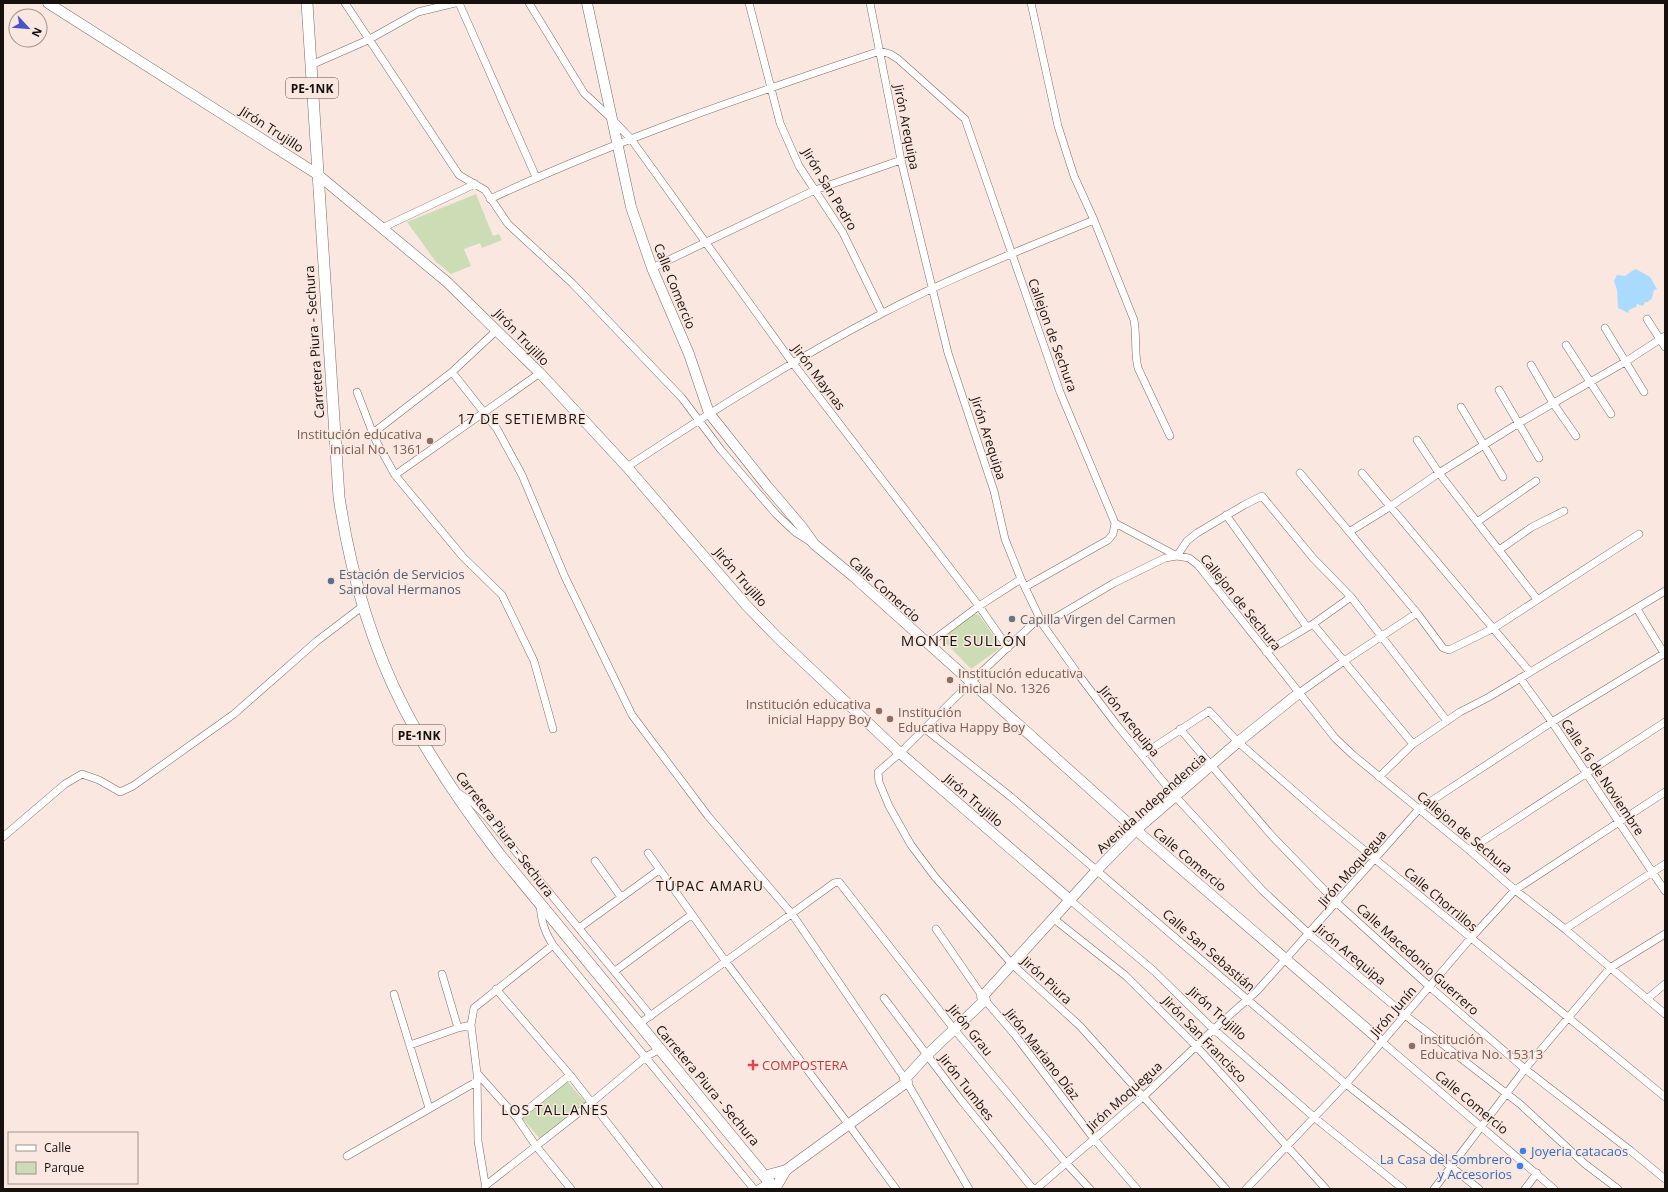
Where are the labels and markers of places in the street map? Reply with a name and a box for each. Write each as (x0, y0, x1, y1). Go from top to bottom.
place label: Institución educativa inicial No. 1361 (297, 425, 422, 458)
marker: Institución educativa inicial No. 1361 (425, 436, 435, 446)
place label: Estación de Servicios Sandoval Hermanos (339, 565, 465, 598)
marker: Estación de Servicios Sandoval Hermanos (326, 576, 336, 586)
place label: Capilla Virgen del Carmen (1020, 610, 1176, 628)
marker: Capilla Virgen del Carmen (1007, 614, 1017, 624)
place label: Institución educativa inicial No. 1326 (958, 664, 1083, 697)
marker: Institución educativa inicial No. 1326 (945, 675, 955, 685)
place label: Institución educativa inicial Happy Boy (746, 695, 871, 728)
place label: Institución Educativa Happy Boy (898, 703, 1025, 736)
marker: Institución educativa inicial Happy Boy (874, 706, 884, 716)
marker: Institución Educativa Happy Boy (885, 714, 895, 724)
place label: Institución Educativa No. 15313 (1420, 1030, 1543, 1063)
marker: Institución Educativa No. 15313 (1407, 1041, 1417, 1051)
place label: COMPOSTERA (762, 1056, 848, 1074)
marker: COMPOSTERA (747, 1059, 759, 1071)
place label: Joyeria catacaos (1529, 1142, 1628, 1160)
marker: Joyeria catacaos (1518, 1146, 1528, 1156)
place label: La Casa del Sombrero y Accesorios (1380, 1150, 1512, 1183)
marker: La Casa del Sombrero y Accesorios (1515, 1161, 1525, 1171)

